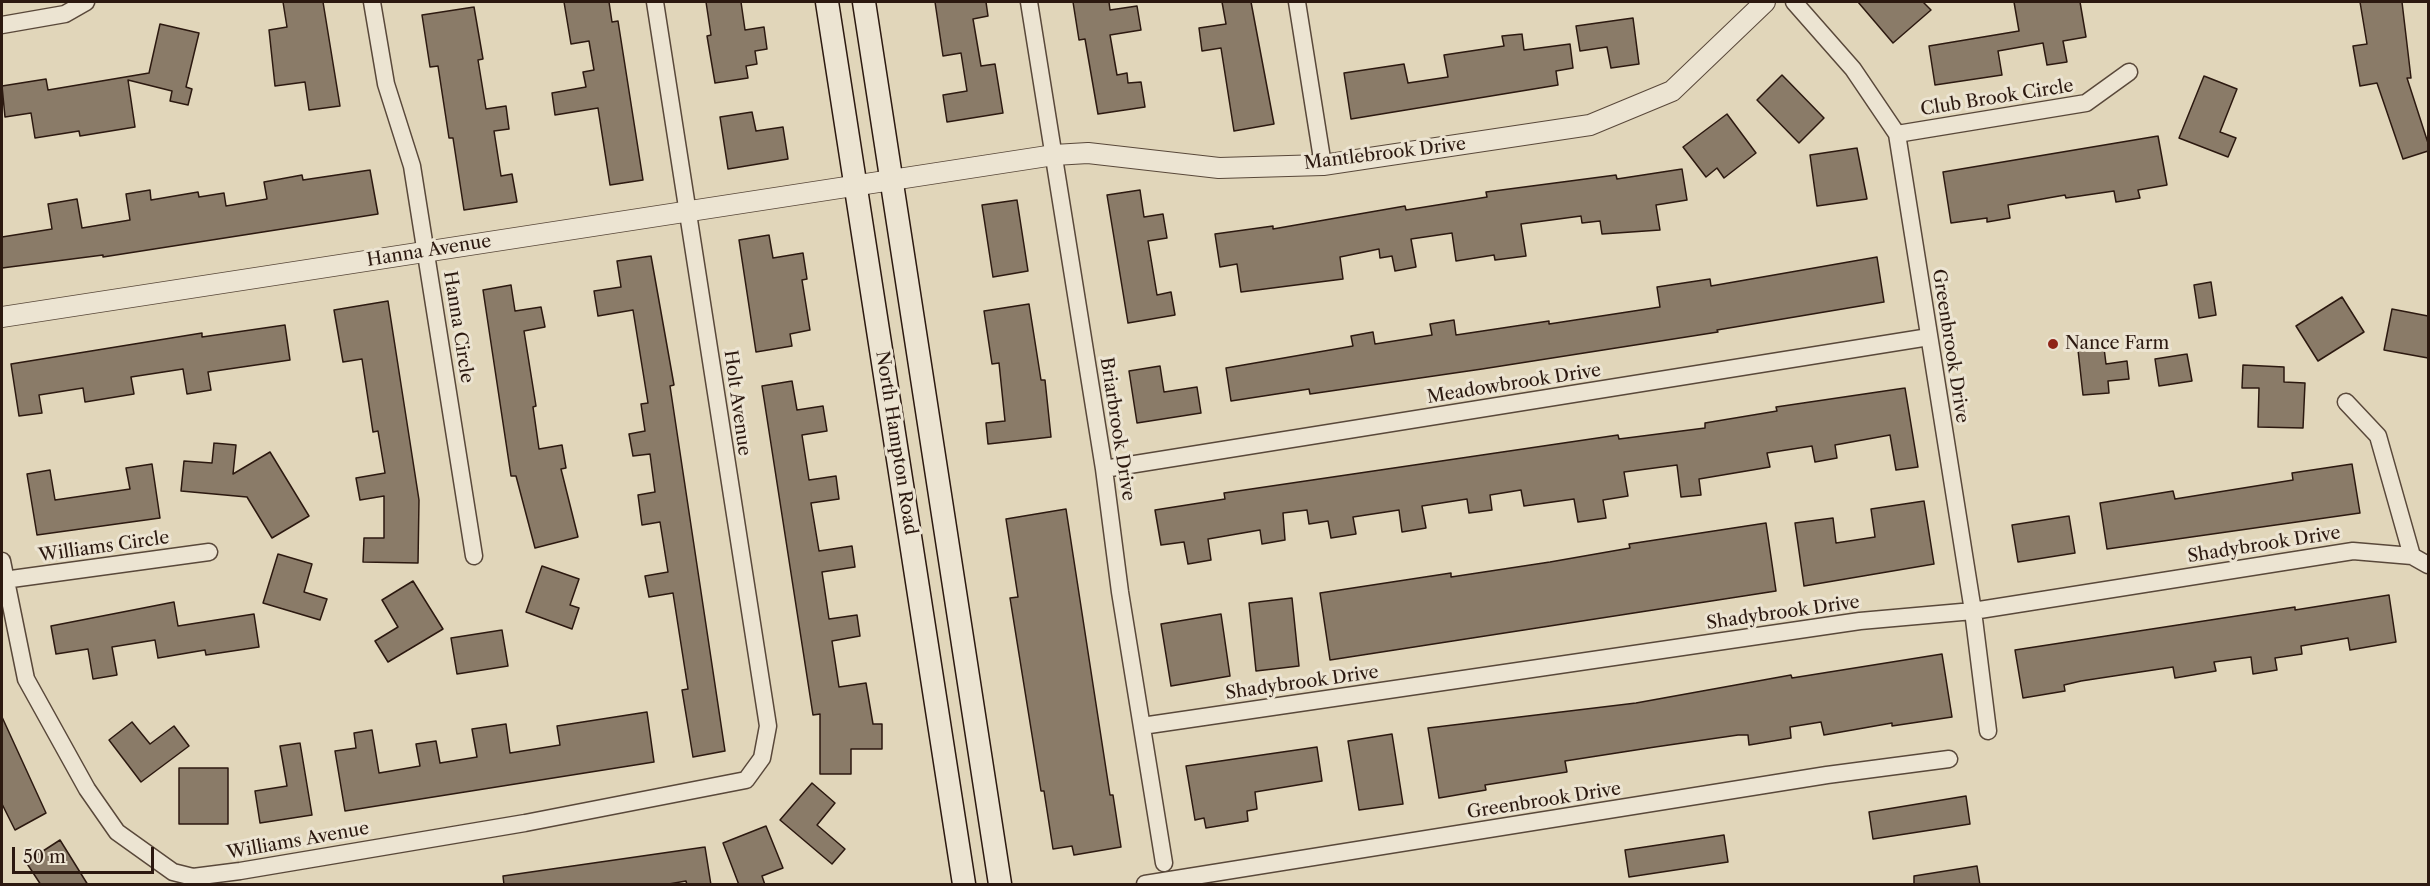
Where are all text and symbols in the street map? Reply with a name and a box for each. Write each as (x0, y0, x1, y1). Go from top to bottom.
street label: Club Brook Circle (1919, 75, 2075, 121)
street label: Mantlebrook Drive (1303, 133, 1467, 175)
street label: Hanna Avenue (365, 231, 493, 271)
street label: Greenbrook Drive (1927, 268, 1973, 424)
street label: Hanna Circle (438, 269, 478, 385)
place label: Nance Farm (2065, 333, 2169, 355)
marker: Nance Farm (2046, 337, 2060, 351)
street label: Holt Avenue (719, 349, 755, 457)
street label: North Hampton Road (871, 349, 921, 537)
street label: Briarbrook Drive (1095, 356, 1139, 502)
street label: Meadowbrook Drive (1425, 360, 1603, 408)
street label: Shadybrook Drive (2186, 522, 2342, 568)
street label: Williams Circle (37, 527, 171, 567)
street label: Shadybrook Drive (1705, 592, 1861, 634)
street label: Shadybrook Drive (1224, 662, 1380, 704)
street label: Greenbrook Drive (1466, 778, 1622, 824)
street label: Williams Avenue (225, 818, 371, 864)
scale bar (15, 835, 158, 873)
text: 50 m (23, 846, 66, 868)

